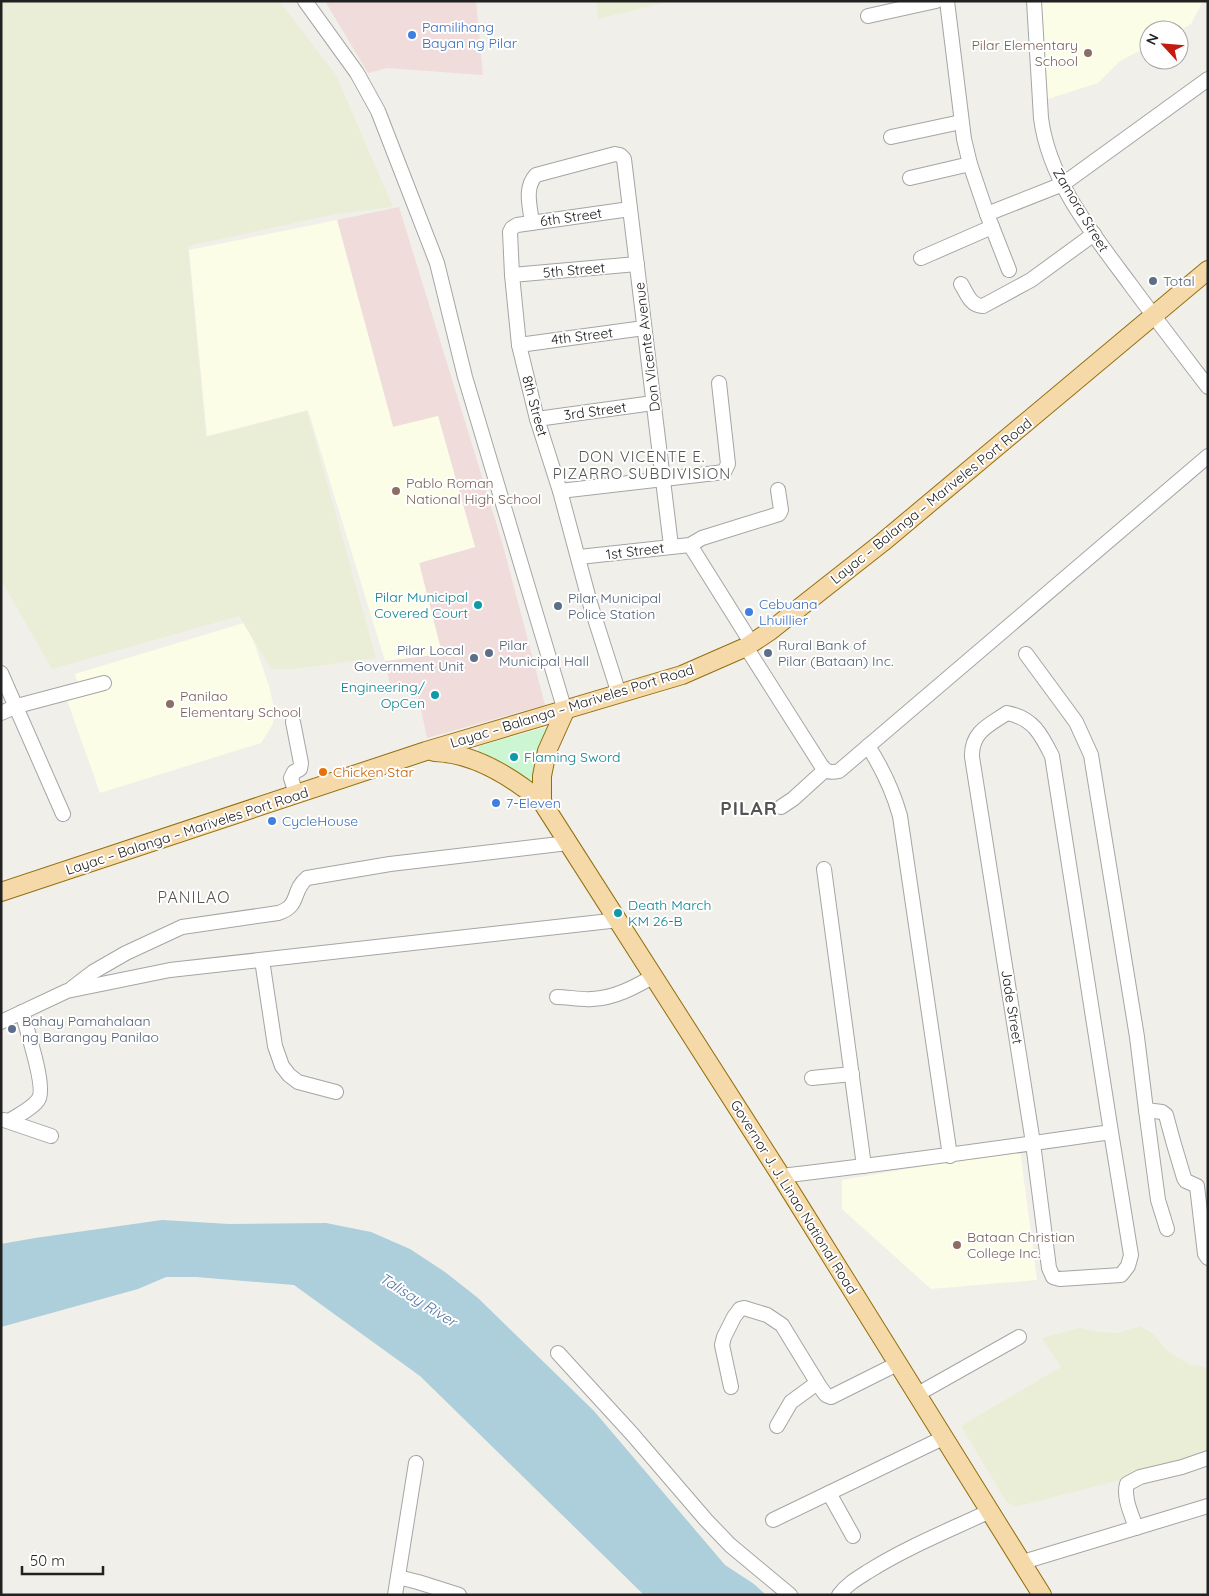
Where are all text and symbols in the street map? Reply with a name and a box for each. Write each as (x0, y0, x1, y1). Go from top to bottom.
place label: Pamilihang Bayan ng Pilar (422, 18, 518, 52)
north arrow (1139, 20, 1189, 70)
marker: Pamilihang Bayan ng Pilar (406, 29, 418, 41)
text: N (1142, 31, 1163, 48)
place label: Pilar Elementary School (971, 36, 1078, 70)
marker: Pilar Elementary School (1082, 47, 1094, 59)
street label: Zamora Street (1049, 165, 1113, 255)
street label: 6th Street (539, 204, 603, 230)
street label: 5th Street (542, 258, 606, 282)
place label: Total (1163, 272, 1195, 290)
marker: Total (1147, 275, 1159, 287)
street label: Don Vicente Avenue (630, 281, 664, 413)
street label: 4th Street (550, 323, 614, 349)
street label: 8th Street (518, 374, 552, 439)
street label: 3rd Street (563, 398, 628, 424)
street label: Layac – Balanga – Mariveles Port Road (827, 414, 1035, 588)
district label: DON VICENTE E. PIZARRO SUBDIVISION (553, 447, 731, 483)
place label: Pablo Roman National High School (406, 474, 541, 508)
marker: Pablo Roman National High School (390, 485, 402, 497)
street label: 1st Street (605, 538, 665, 564)
place label: Pilar Municipal Covered Court (374, 588, 468, 622)
place label: Pilar Municipal Police Station (568, 589, 661, 623)
place label: Cebuana Lhuillier (759, 595, 818, 629)
marker: Pilar Municipal Covered Court (472, 599, 484, 611)
marker: Pilar Municipal Police Station (552, 600, 564, 612)
marker: Cebuana Lhuillier (743, 606, 755, 618)
place label: Pilar Municipal Hall (499, 636, 589, 670)
place label: Rural Bank of Pilar (Bataan) Inc. (778, 636, 893, 670)
place label: Pilar Local Government Unit (354, 641, 464, 675)
marker: Pilar Municipal Hall (483, 647, 495, 659)
marker: Rural Bank of Pilar (Bataan) Inc. (762, 647, 774, 659)
marker: Pilar Local Government Unit (468, 652, 480, 664)
street label: Layac – Balanga – Mariveles Port Road (448, 660, 696, 752)
place label: Engineering/ OpCen (341, 678, 426, 712)
place label: Panilao Elementary School (180, 687, 301, 721)
marker: Engineering/ OpCen (429, 689, 441, 701)
marker: Panilao Elementary School (164, 698, 176, 710)
place label: Flaming Sword (524, 748, 620, 766)
marker: Flaming Sword (508, 751, 520, 763)
place label: Chicken Star (333, 763, 414, 781)
marker: Chicken Star (317, 766, 329, 778)
street label: Layac – Balanga – Mariveles Port Road (63, 783, 311, 879)
place label: 7-Eleven (506, 794, 561, 812)
district label: PILAR (720, 796, 778, 820)
marker: 7-Eleven (490, 797, 502, 809)
place label: CycleHouse (282, 812, 358, 830)
marker: CycleHouse (266, 815, 278, 827)
district label: PANILAO (158, 887, 230, 907)
place label: Death March KM 26-B (628, 896, 712, 930)
marker: Death March KM 26-B (612, 907, 624, 919)
street label: Jade Street (997, 969, 1027, 1046)
place label: Bahay Pamahalaan ng Barangay Panilao (22, 1012, 159, 1046)
marker: Bahay Pamahalaan ng Barangay Panilao (6, 1023, 18, 1035)
street label: Governor J. J. Linao National Road (727, 1097, 861, 1297)
place label: Bataan Christian College Inc. (967, 1228, 1075, 1262)
marker: Bataan Christian College Inc. (951, 1239, 963, 1251)
water label: Talisay River (376, 1268, 462, 1332)
scale bar (22, 1544, 104, 1576)
text: 50 m (30, 1551, 65, 1570)

